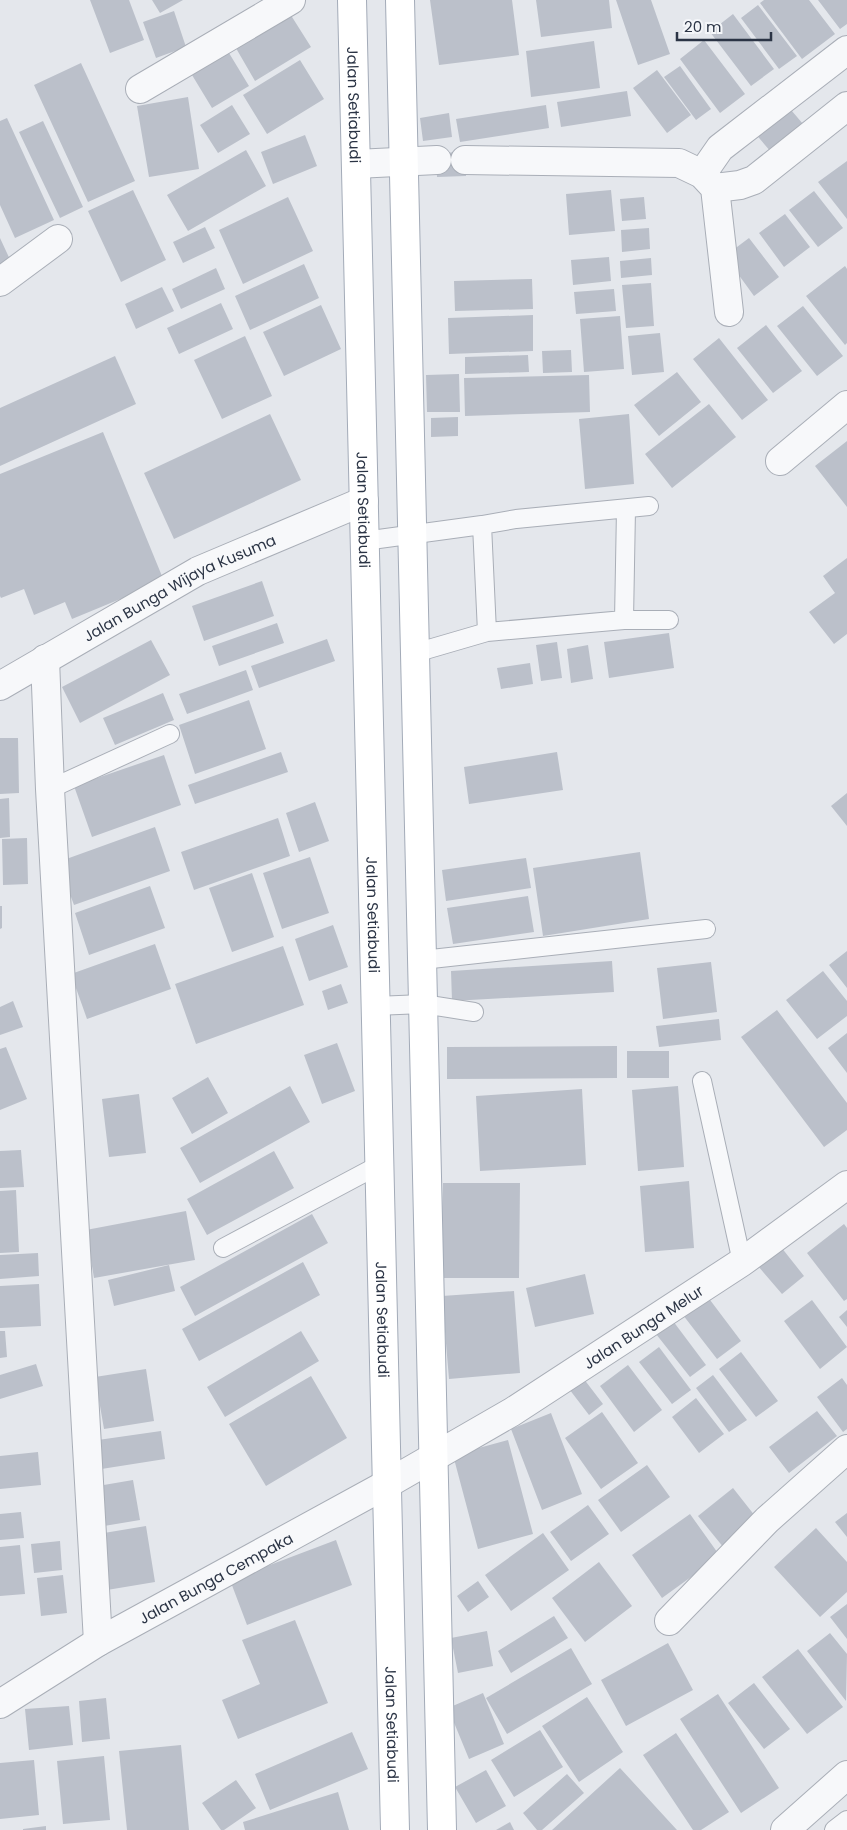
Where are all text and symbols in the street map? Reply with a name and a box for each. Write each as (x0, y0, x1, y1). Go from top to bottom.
scale bar (677, 10, 771, 42)
text: 20 m (684, 16, 722, 37)
street label: Jalan Setiabudi (343, 46, 366, 163)
street label: Jalan Setiabudi (352, 451, 376, 568)
street label: Jalan Bunga Wijaya Kusuma (79, 529, 279, 646)
street label: Jalan Setiabudi (362, 856, 385, 973)
street label: Jalan Setiabudi (371, 1261, 395, 1378)
street label: Jalan Bunga Melur (579, 1279, 707, 1373)
street label: Jalan Bunga Cempaka (135, 1527, 296, 1628)
street label: Jalan Setiabudi (381, 1666, 404, 1783)

